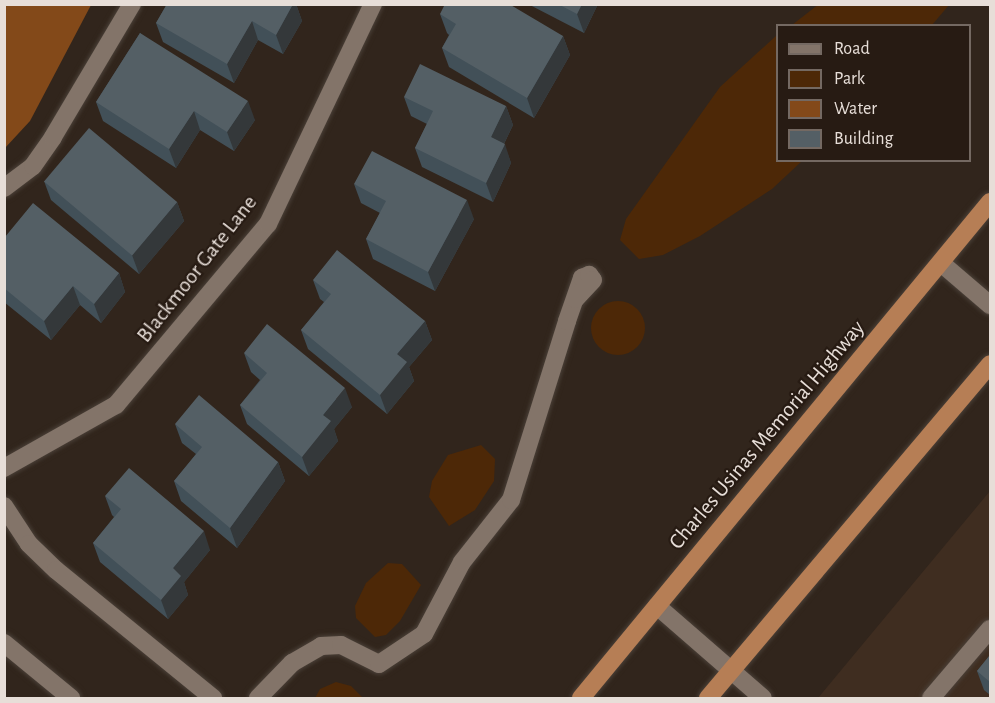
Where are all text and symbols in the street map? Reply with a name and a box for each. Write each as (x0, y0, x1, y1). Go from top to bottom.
legend (776, 24, 971, 162)
text: Road (834, 40, 870, 58)
text: Park (834, 70, 865, 88)
text: Water (834, 100, 877, 118)
text: Building (834, 130, 893, 148)
street label: Blackmoor Gate Lane (131, 190, 263, 348)
street label: Charles Usinas Memorial Highway (663, 315, 871, 555)

